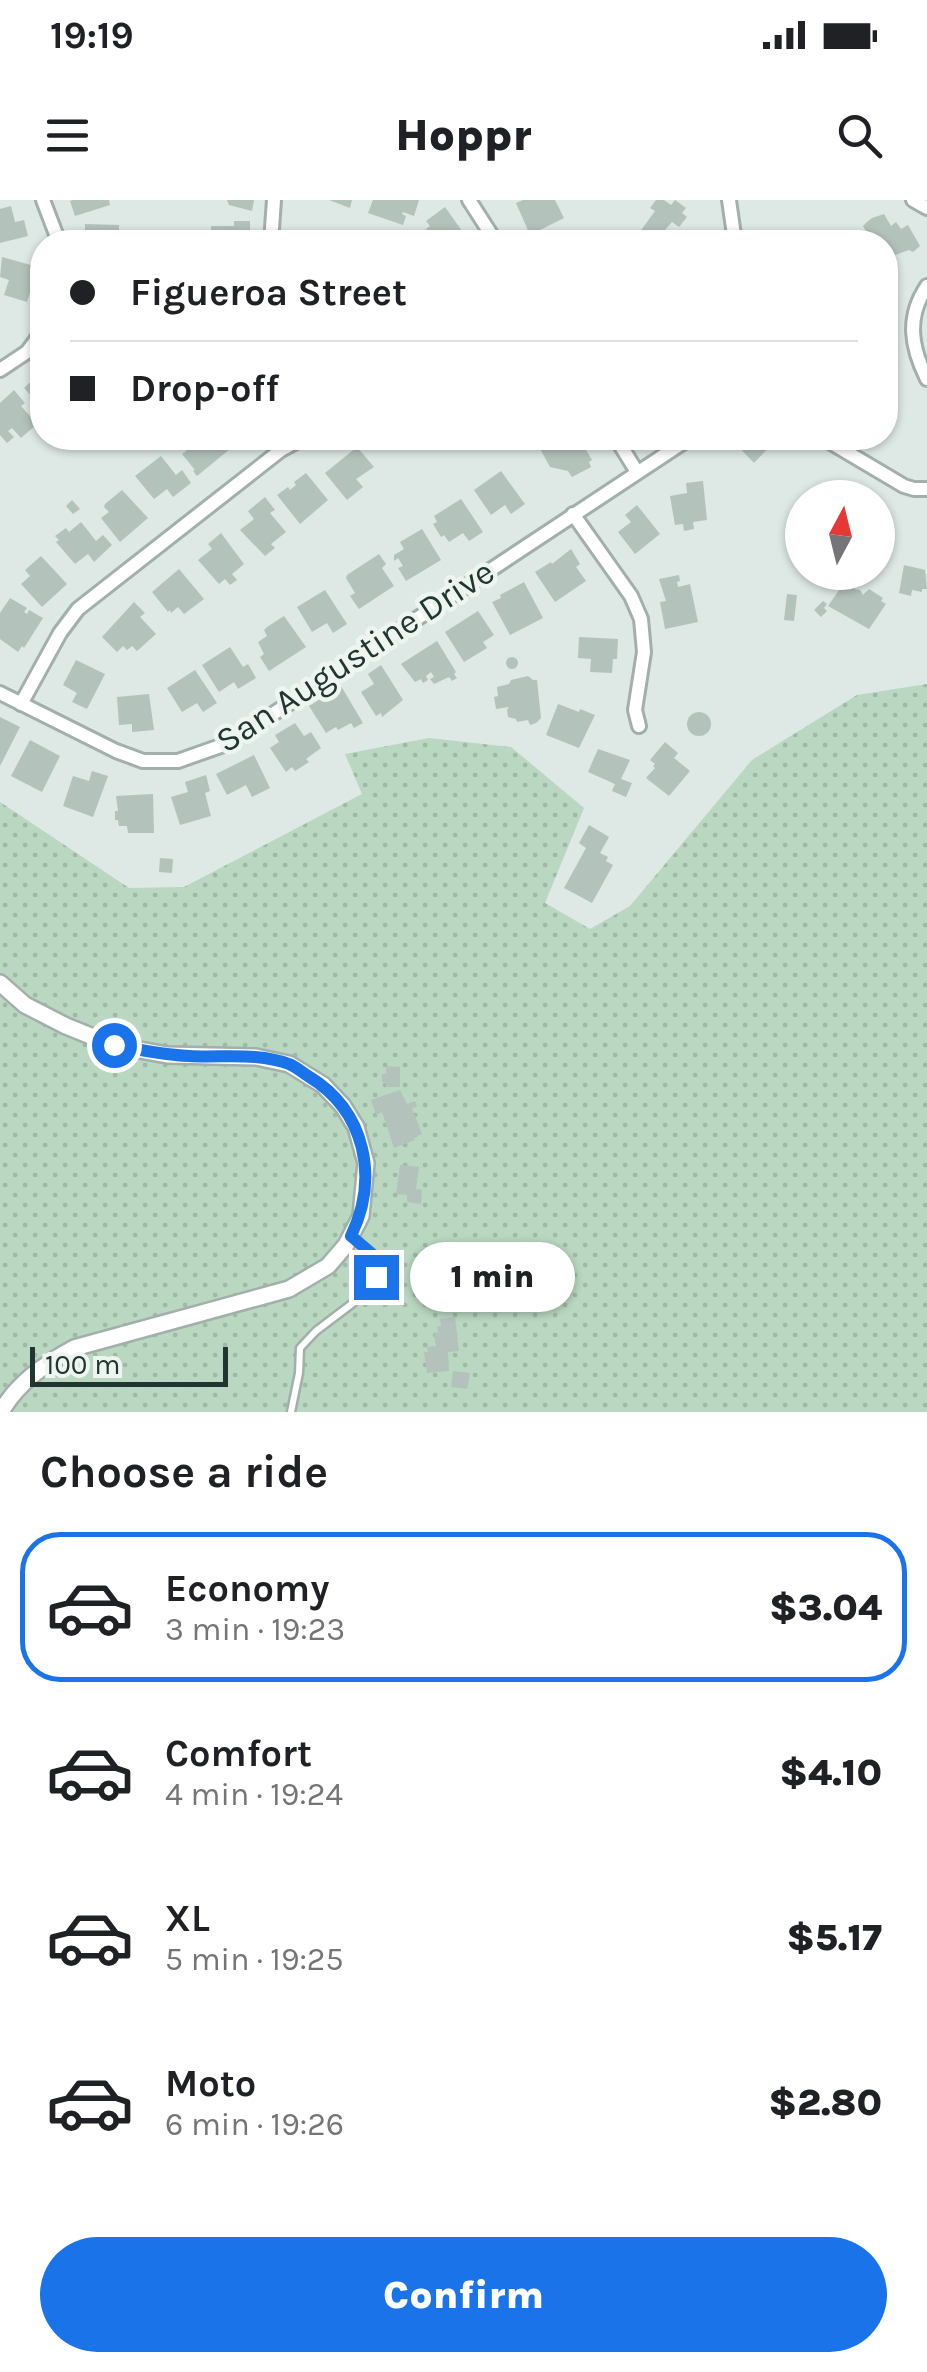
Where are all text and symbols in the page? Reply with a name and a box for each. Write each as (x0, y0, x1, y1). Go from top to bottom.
text: 19:19 (50, 13, 134, 58)
icon: menu (40, 108, 95, 163)
icon: search (832, 108, 887, 163)
text: Hoppr (395, 109, 532, 161)
text: Figueroa Street (130, 270, 407, 315)
text: Drop-off (130, 366, 279, 411)
north arrow (785, 480, 895, 590)
map controls (785, 480, 895, 590)
street label: San Augustine Drive (208, 551, 502, 761)
route start (92, 1023, 137, 1068)
callout: 1 min (411, 1242, 576, 1312)
route end (354, 1255, 399, 1300)
text: 1 min (451, 1258, 534, 1295)
scale bar (30, 1342, 228, 1386)
text: 100 m (45, 1348, 120, 1381)
text: Choose a ride (40, 1446, 328, 1498)
icon: car (45, 1562, 135, 1652)
text: Economy (165, 1566, 329, 1611)
text: $3.04 (769, 1585, 882, 1630)
text: 3 min · 19:23 (165, 1611, 345, 1648)
icon: car (45, 1727, 135, 1817)
text: Comfort (165, 1731, 312, 1776)
text: $4.10 (780, 1750, 882, 1795)
text: 4 min · 19:24 (165, 1776, 343, 1813)
icon: car (45, 1892, 135, 1982)
text: XL (165, 1896, 210, 1941)
text: $5.17 (786, 1915, 882, 1960)
text: 5 min · 19:25 (165, 1941, 343, 1978)
icon: car (45, 2057, 135, 2147)
text: Moto (165, 2061, 256, 2106)
text: $2.80 (768, 2080, 882, 2125)
text: 6 min · 19:26 (165, 2106, 344, 2143)
button: Confirm (40, 2237, 887, 2352)

